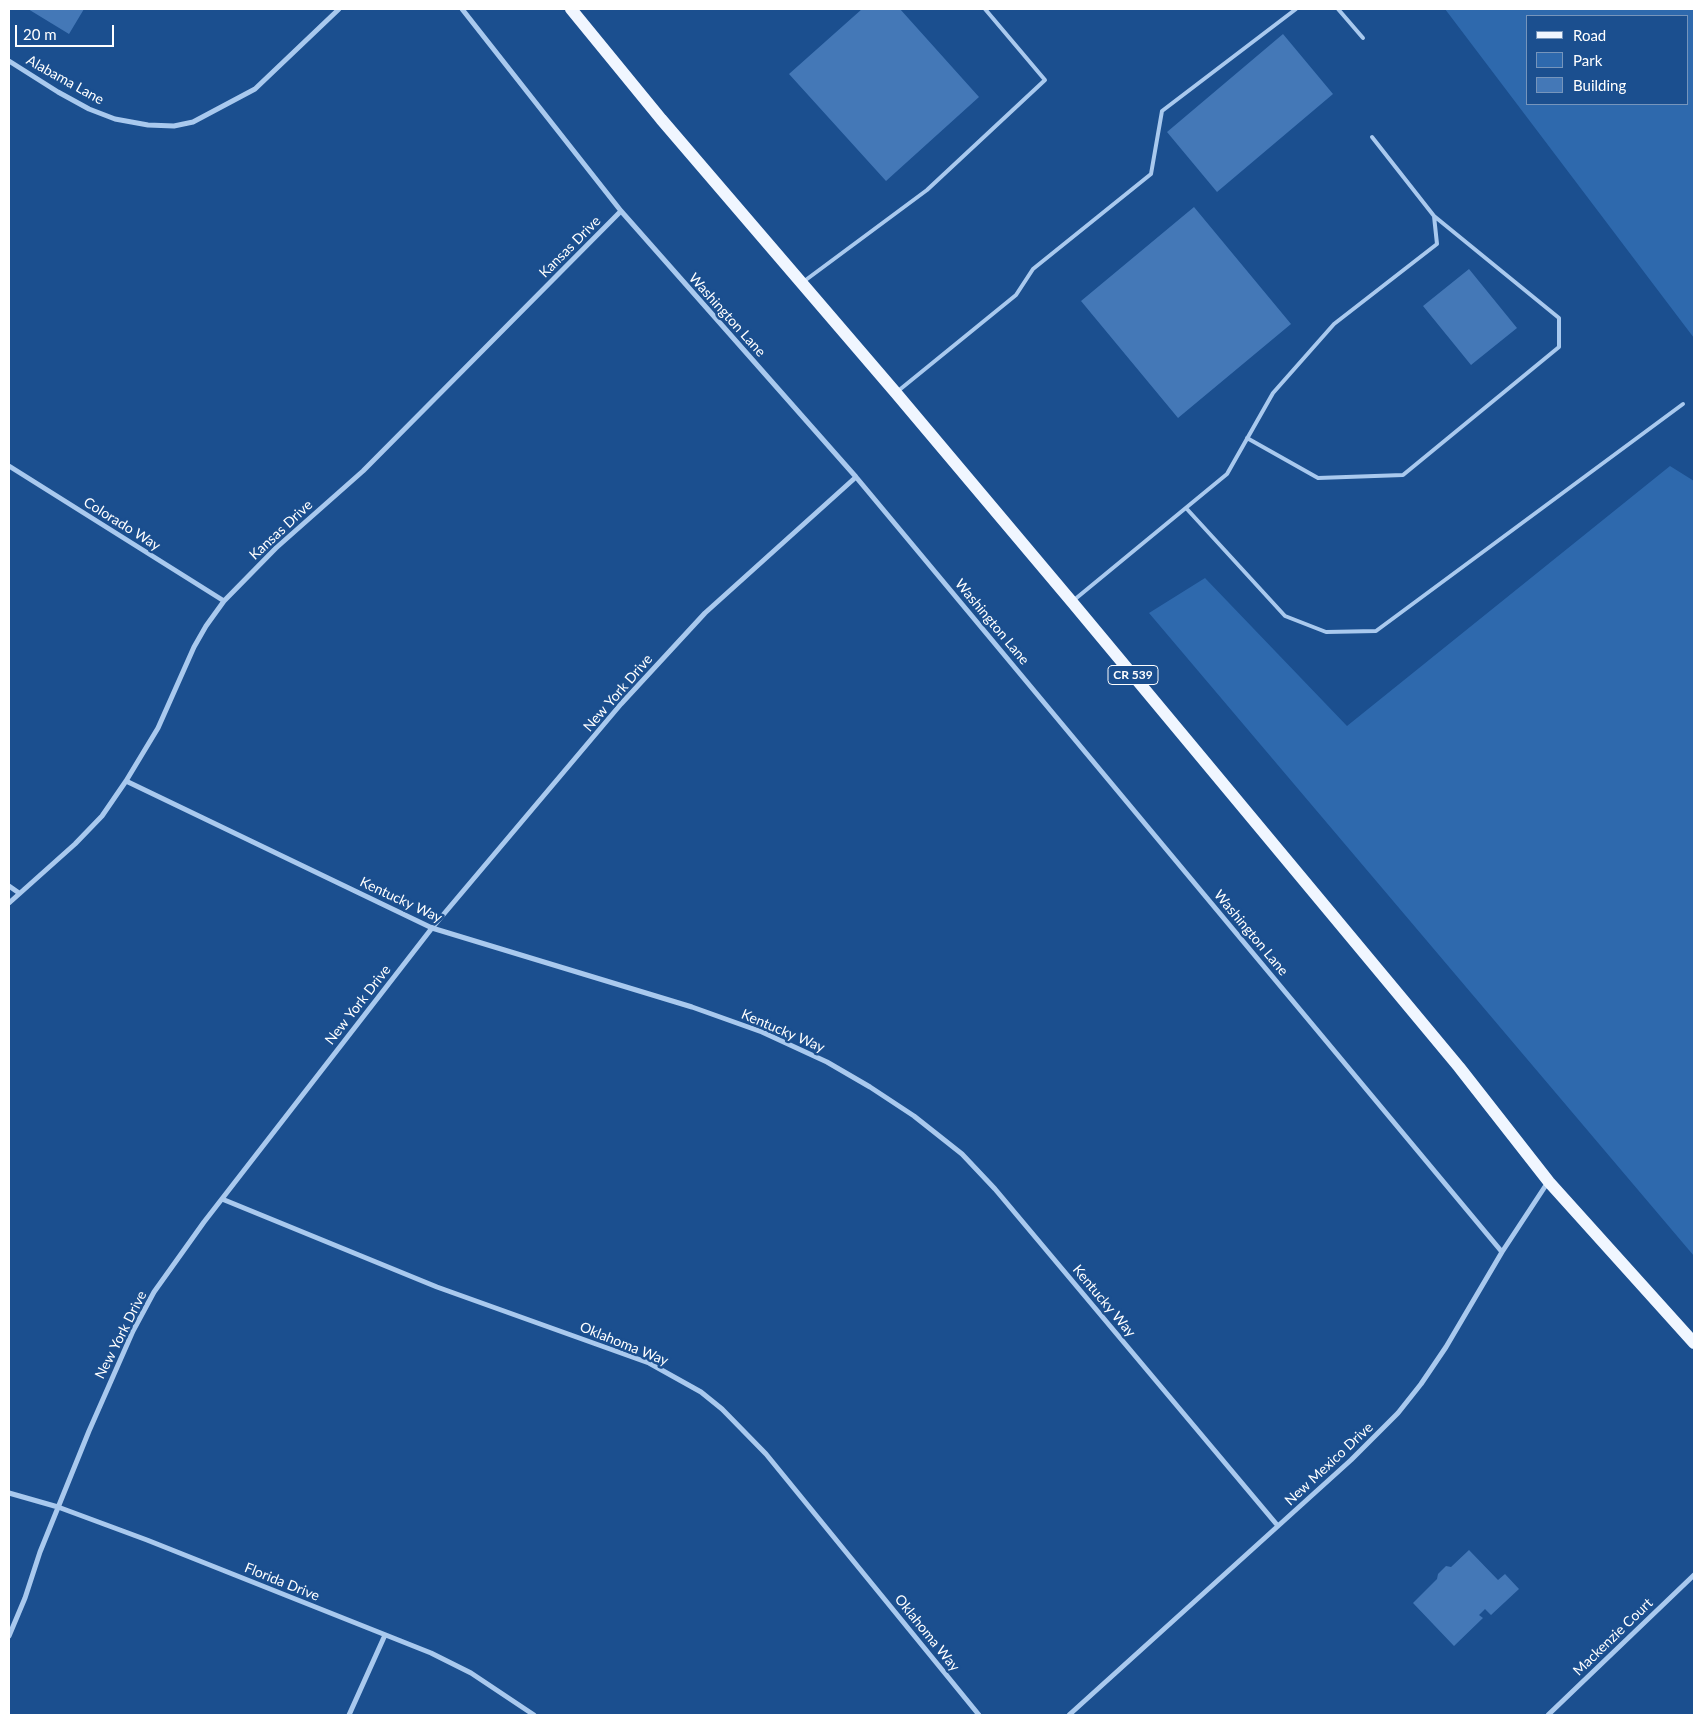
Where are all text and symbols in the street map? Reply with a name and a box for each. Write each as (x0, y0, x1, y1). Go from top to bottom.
scale bar (18, 15, 116, 47)
legend (1526, 15, 1688, 105)
text: 20 m (23, 25, 57, 43)
text: Road (1573, 26, 1606, 44)
text: Park (1573, 51, 1602, 69)
street label: Alabama Lane (23, 52, 107, 108)
text: Building (1573, 76, 1626, 94)
street label: Kansas Drive (536, 213, 604, 281)
street label: Washington Lane (685, 270, 769, 360)
street label: Colorado Way (80, 494, 164, 554)
street label: Kansas Drive (246, 497, 316, 563)
street label: Washington Lane (951, 576, 1033, 668)
street label: New York Drive (580, 651, 656, 735)
road number: CR 539 (1108, 666, 1158, 684)
street label: Kentucky Way (357, 874, 445, 926)
street label: Washington Lane (1210, 887, 1292, 979)
street label: New York Drive (322, 962, 394, 1048)
street label: Kentucky Way (739, 1006, 827, 1056)
street label: Kentucky Way (1069, 1262, 1139, 1340)
street label: New York Drive (92, 1288, 150, 1382)
street label: Oklahoma Way (577, 1319, 671, 1369)
street label: New Mexico Drive (1281, 1419, 1377, 1509)
street label: Florida Drive (242, 1559, 322, 1605)
street label: Oklahoma Way (891, 1591, 963, 1675)
street label: Mackenzie Court (1570, 1595, 1656, 1679)

